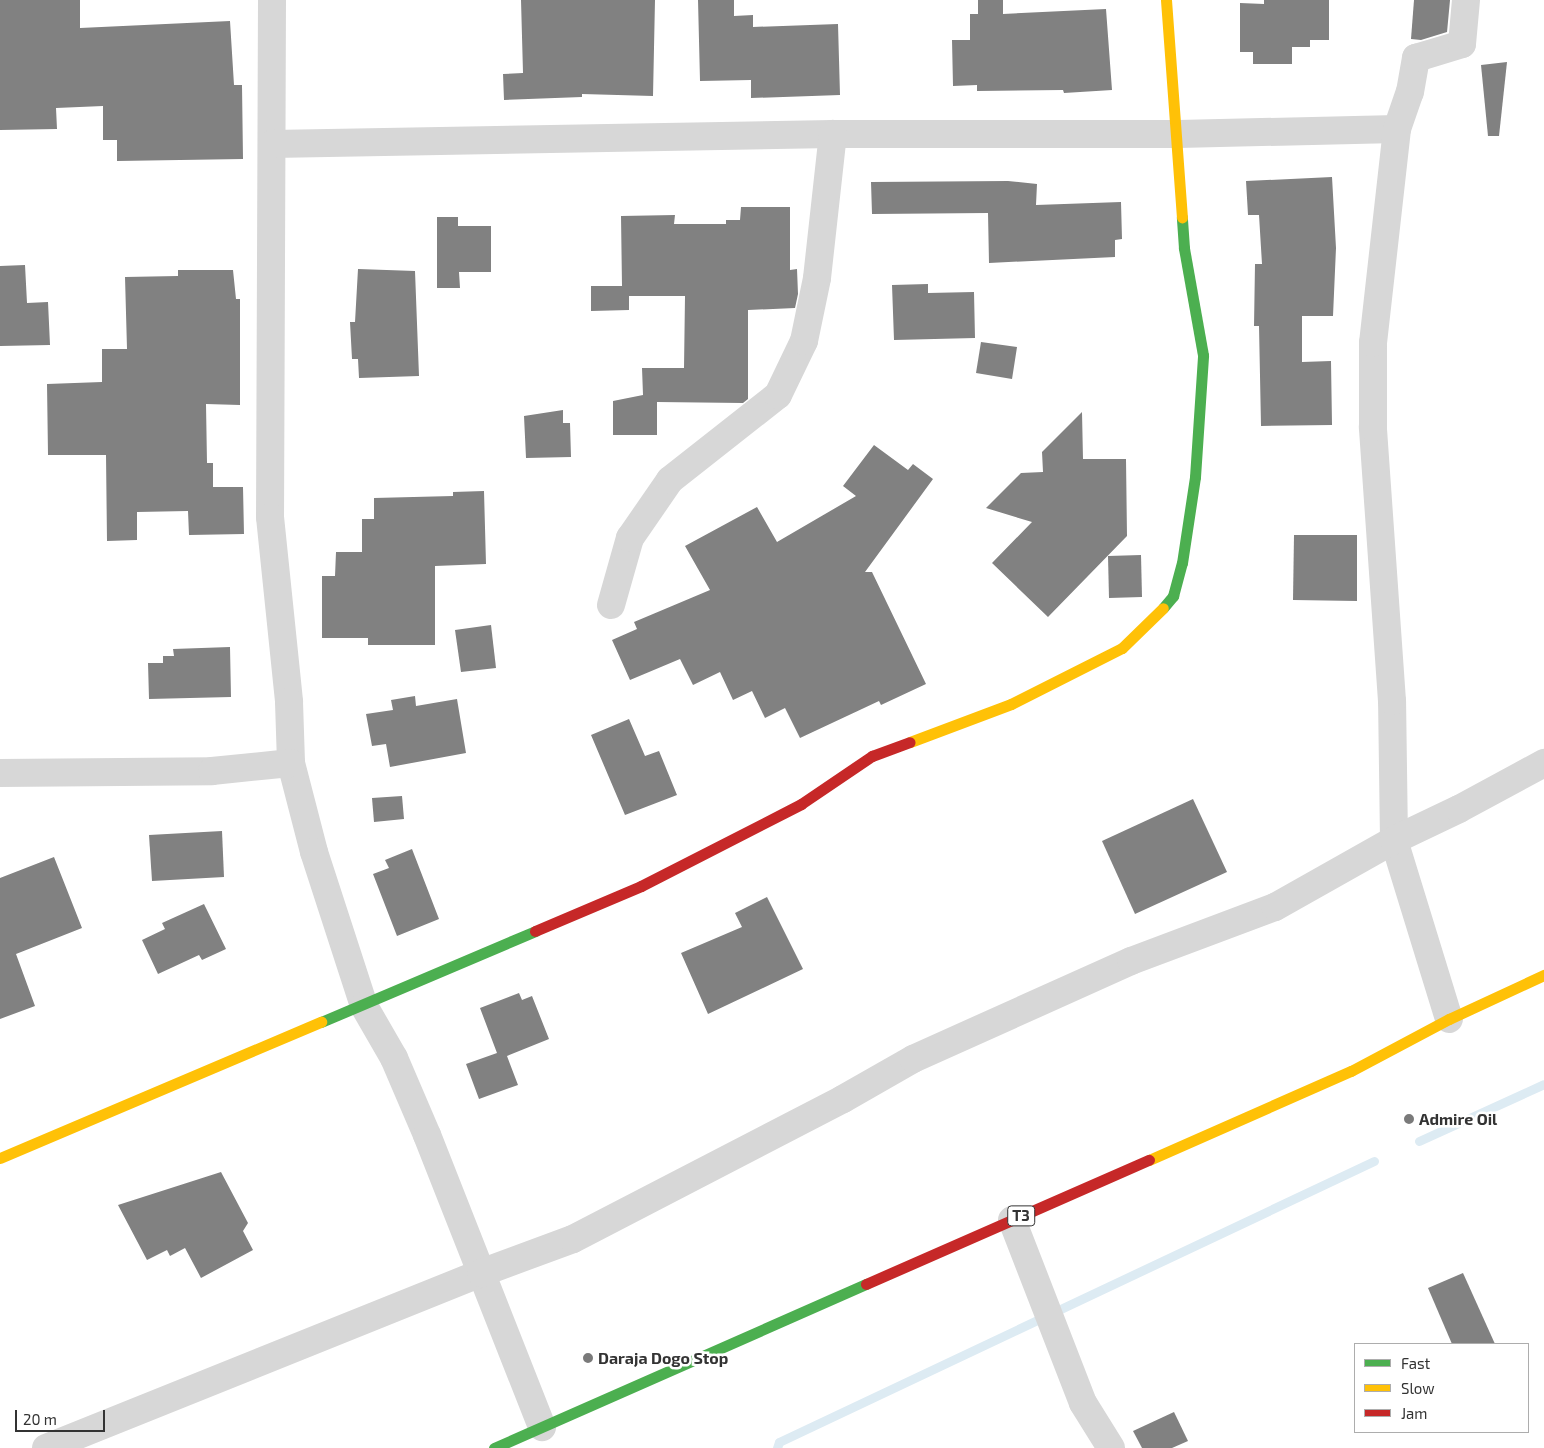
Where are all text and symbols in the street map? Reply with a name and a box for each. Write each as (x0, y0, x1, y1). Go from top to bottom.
place label: Admire Oil (1419, 1109, 1497, 1129)
marker: Admire Oil (1403, 1113, 1415, 1125)
road number: T3 (1006, 1204, 1036, 1228)
legend (1354, 1343, 1529, 1433)
place label: Daraja Dogo Stop (598, 1348, 728, 1368)
marker: Daraja Dogo Stop (582, 1352, 594, 1364)
text: Fast (1401, 1354, 1430, 1372)
text: Slow (1401, 1379, 1435, 1397)
scale bar (18, 1400, 108, 1432)
text: Jam (1401, 1404, 1427, 1422)
text: 20 m (23, 1410, 57, 1428)

